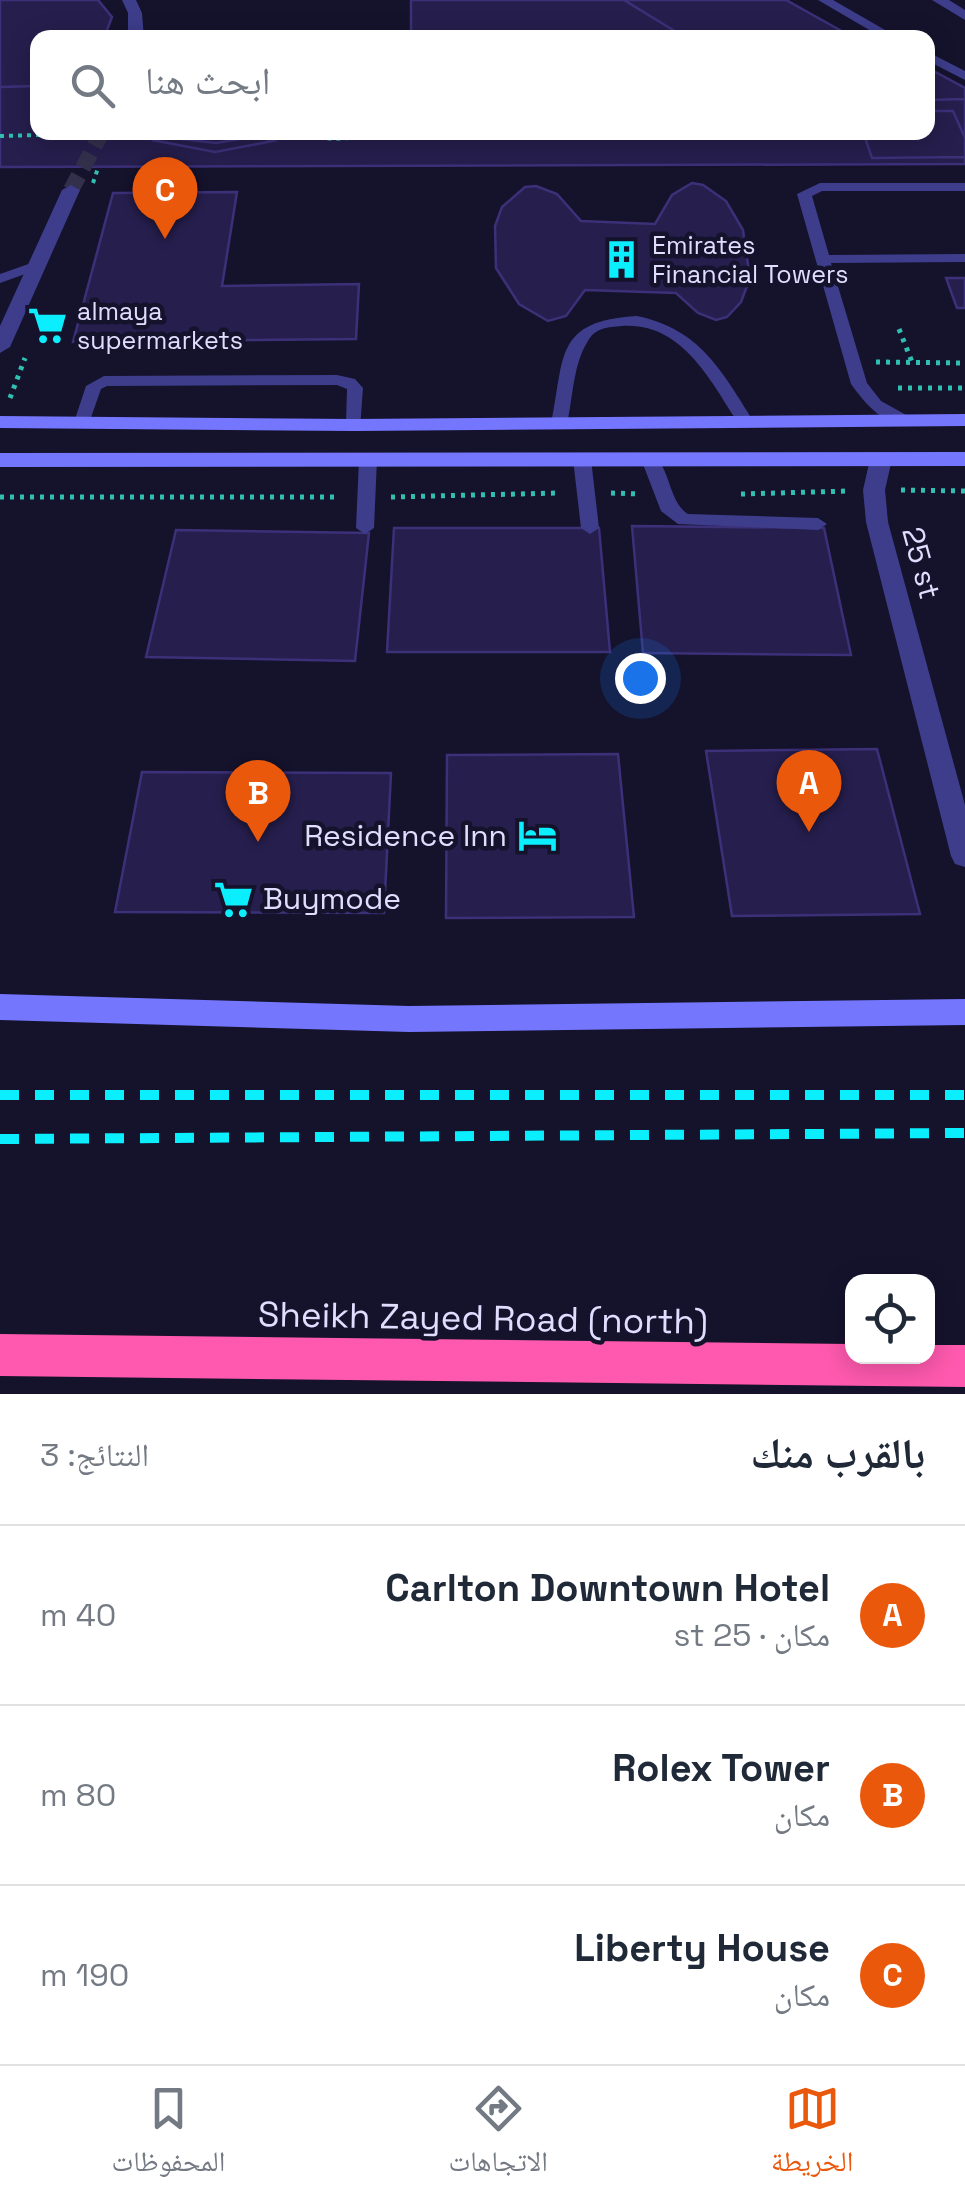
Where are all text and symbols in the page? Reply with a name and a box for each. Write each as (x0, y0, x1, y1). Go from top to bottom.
search box (30, 30, 935, 140)
text: ابحث هنا (145, 57, 271, 105)
icon: search (65, 58, 120, 113)
pin: C (132, 156, 198, 239)
place label: Emirates Financial Towers (652, 229, 848, 290)
building icon: Emirates Financial Towers (601, 238, 643, 280)
place label: almaya supermarkets (77, 295, 243, 356)
supermarket icon: almaya supermarkets (26, 304, 68, 346)
street label: 25 st (893, 523, 950, 603)
your location (615, 653, 666, 704)
pin: A (776, 750, 842, 832)
pin: B (226, 760, 290, 842)
hotel icon: Residence Inn (516, 815, 558, 857)
place label: Residence Inn (304, 816, 507, 855)
supermarket icon: Buymode (212, 878, 254, 920)
place label: Buymode (263, 879, 401, 918)
map controls (845, 1274, 935, 1364)
button: locate (845, 1274, 935, 1364)
street label: Sheikh Zayed Road (north) (258, 1292, 708, 1344)
text: بالقرب منك (750, 1427, 925, 1480)
text: النتائج: 3 (40, 1435, 149, 1475)
text: Carlton Downtown Hotel (385, 1564, 830, 1612)
text: 40 m (40, 1595, 116, 1635)
text: A (882, 1595, 903, 1635)
text: مكان · 25 st (674, 1615, 830, 1655)
text: Rolex Tower (612, 1744, 830, 1792)
text: 80 m (40, 1775, 116, 1815)
text: B (882, 1775, 903, 1815)
text: مكان (774, 1795, 830, 1835)
text: Liberty House (574, 1924, 830, 1972)
text: 190 m (40, 1955, 129, 1995)
text: C (882, 1955, 903, 1995)
text: مكان (774, 1975, 830, 2015)
tab: المحفوظات (112, 2081, 225, 2189)
tab: الاتجاهات (449, 2081, 548, 2189)
tab: الخريطة (771, 2081, 853, 2189)

